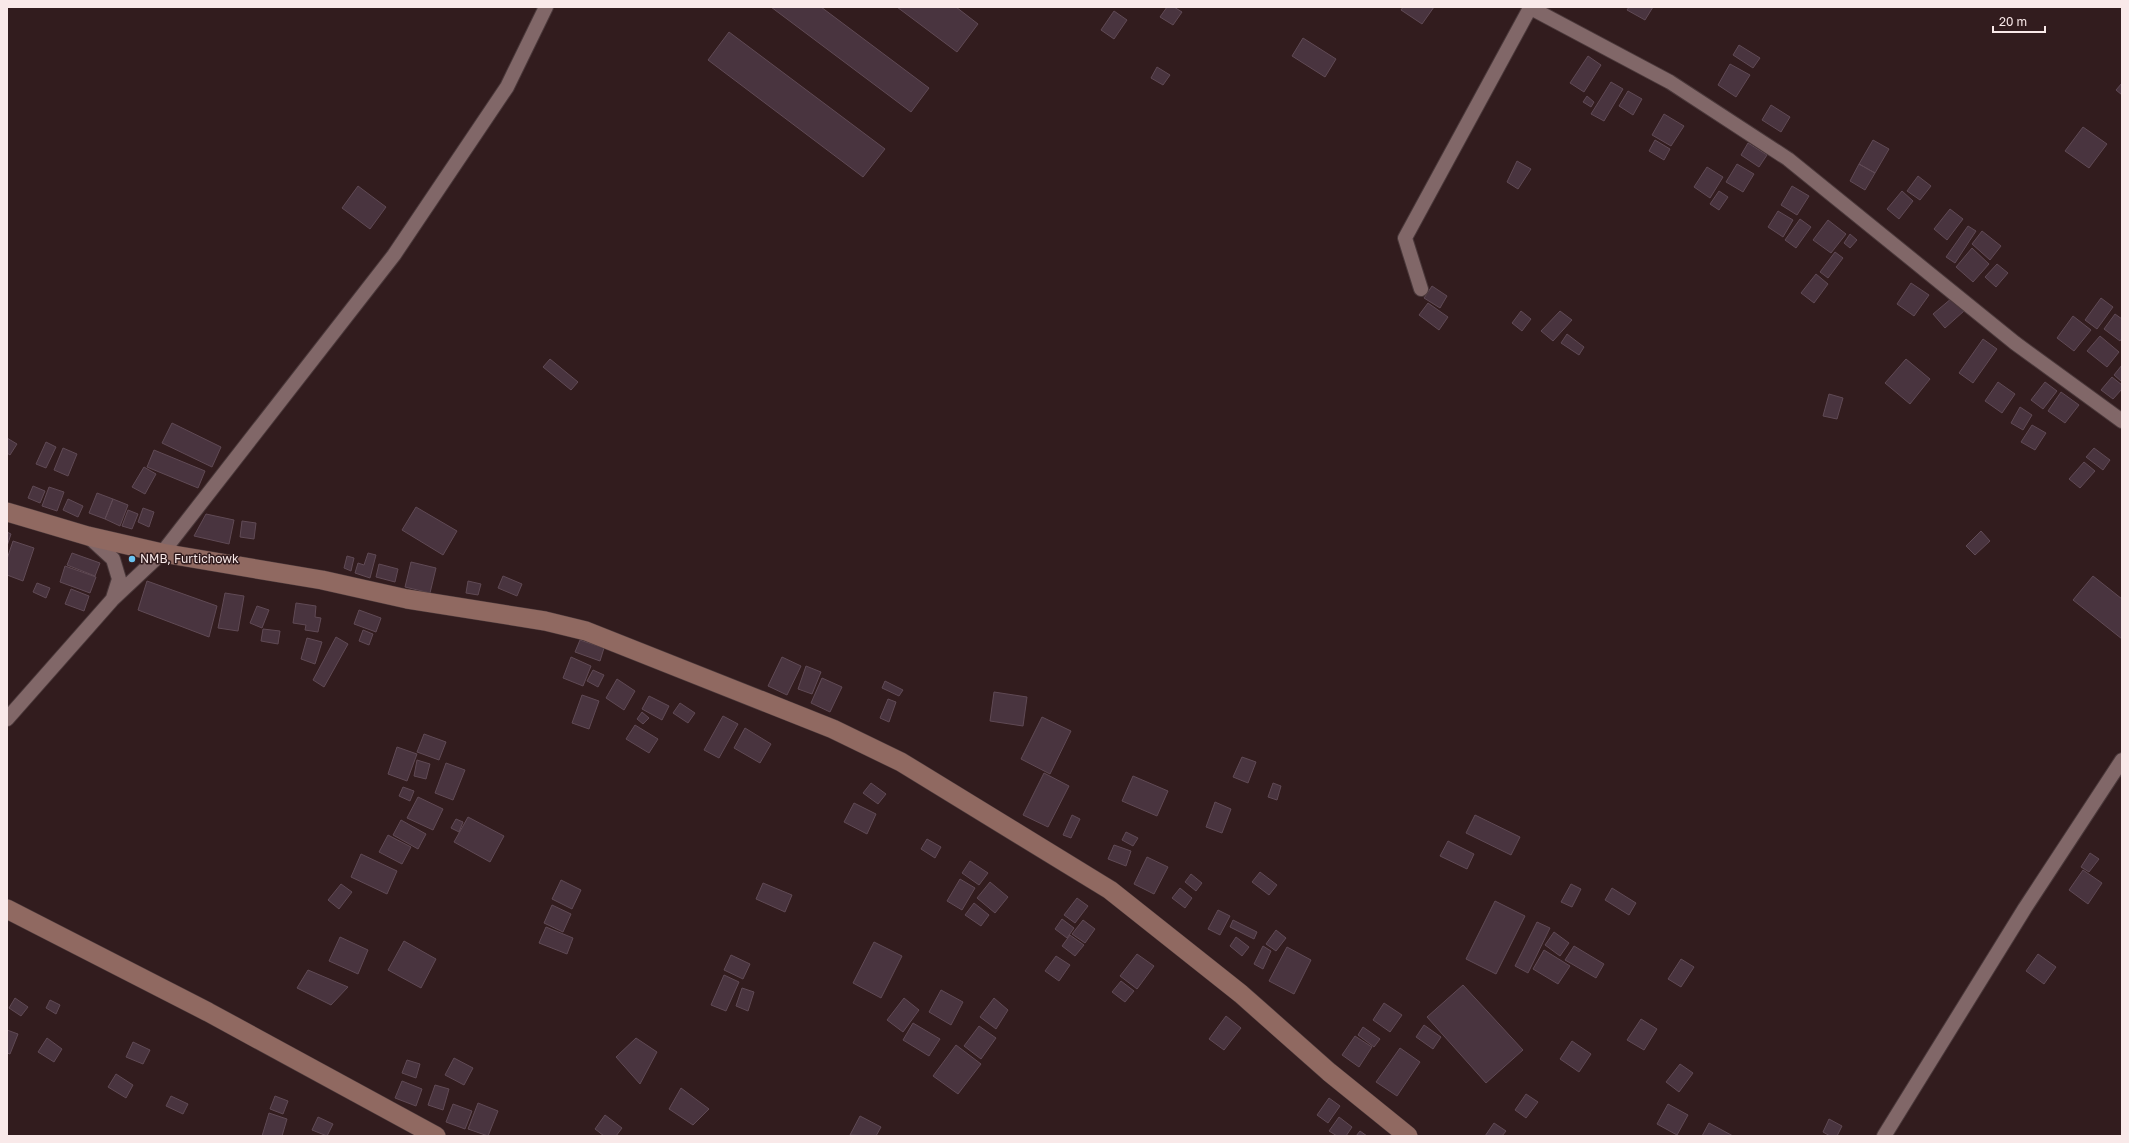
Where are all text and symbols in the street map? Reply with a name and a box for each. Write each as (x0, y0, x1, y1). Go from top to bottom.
scale bar (1993, 8, 2045, 34)
text: 20 m (1999, 14, 2027, 29)
place label: NMB, Furtichowk (140, 551, 239, 566)
marker: NMB, Furtichowk (127, 554, 137, 564)

